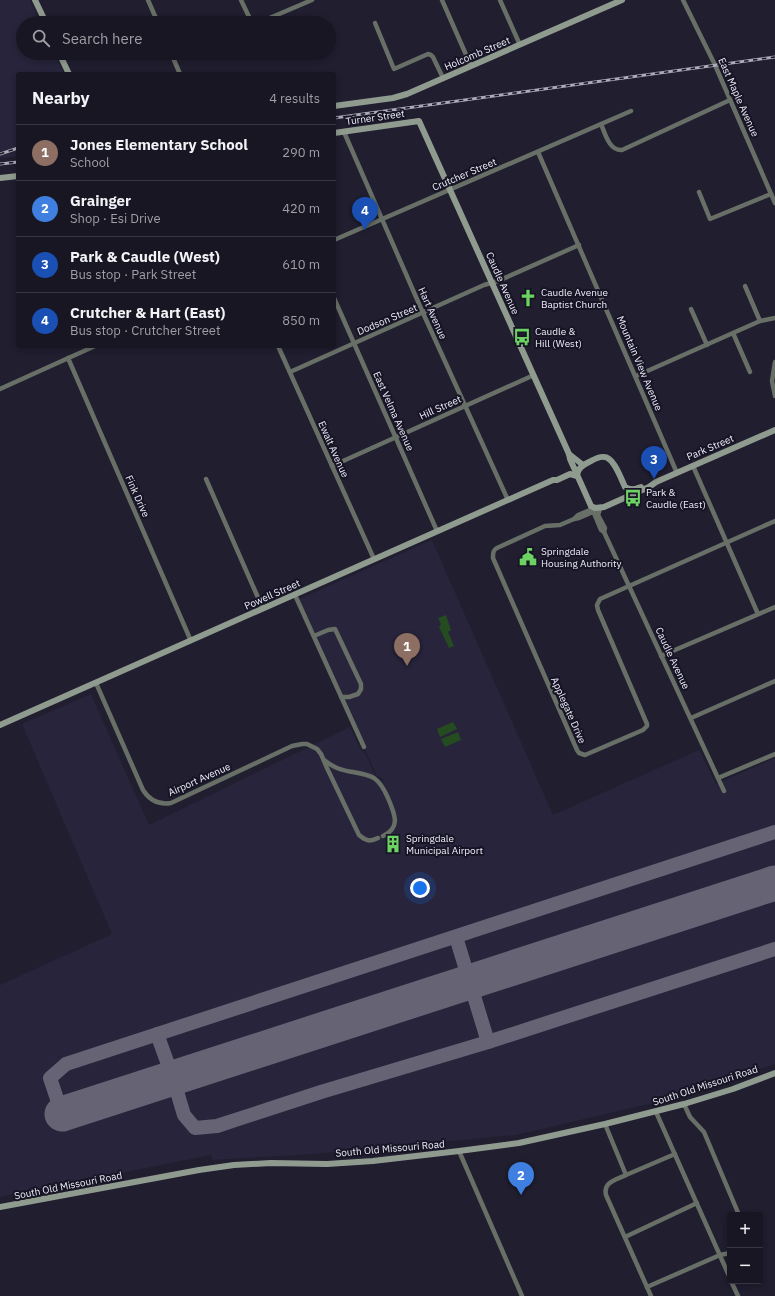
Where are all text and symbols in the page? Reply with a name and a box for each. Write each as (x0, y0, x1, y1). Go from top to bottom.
search box (16, 16, 336, 60)
icon: search (30, 27, 52, 49)
text: Search here (62, 29, 142, 48)
street label: Holcomb Street (442, 34, 513, 73)
street label: East Maple Avenue (715, 56, 762, 139)
text: Nearby (32, 87, 90, 109)
text: 4 results (269, 90, 320, 107)
street label: Turner Street (345, 107, 406, 128)
text: Jones Elementary School (70, 135, 248, 154)
text: 1 (41, 144, 49, 161)
text: 290 m (282, 144, 320, 161)
text: School (70, 154, 110, 171)
street label: Crutcher Street (430, 155, 499, 194)
text: Grainger (70, 191, 131, 210)
pin: 4 (352, 197, 378, 230)
text: 2 (41, 200, 49, 217)
text: 420 m (282, 200, 320, 217)
text: Shop · Esi Drive (70, 210, 161, 227)
text: Park & Caudle (West) (70, 247, 220, 266)
street label: Caudle Avenue (483, 250, 522, 317)
text: 3 (41, 256, 49, 273)
text: 610 m (282, 256, 320, 273)
text: Bus stop · Park Street (70, 266, 196, 283)
street label: Hart Avenue (415, 285, 450, 342)
place label: Caudle Avenue Baptist Church (541, 286, 608, 311)
church icon: Caudle Avenue Baptist Church (518, 288, 538, 308)
street label: Dodson Street (355, 301, 420, 338)
text: Crutcher & Hart (East) (70, 303, 225, 322)
text: 4 (41, 312, 49, 329)
text: 850 m (282, 312, 320, 329)
street label: Mountain View Avenue (614, 314, 666, 413)
text: Bus stop · Crutcher Street (70, 322, 221, 339)
place label: Caudle & Hill (West) (535, 325, 582, 350)
bus stop icon: Caudle & Hill (West) (512, 327, 532, 347)
street label: East Velma Avenue (370, 369, 417, 453)
street label: Hill Street (417, 392, 464, 422)
street label: Ewalt Avenue (315, 419, 352, 480)
street label: Park Street (685, 432, 736, 463)
pin: 3 (641, 446, 667, 479)
street label: Fink Drive (123, 473, 153, 520)
place label: Park & Caudle (East) (646, 486, 706, 511)
bus stop icon: Park & Caudle (East) (623, 488, 643, 508)
place label: Springdale Housing Authority (541, 545, 622, 570)
public building icon: Springdale Housing Authority (518, 547, 538, 567)
street label: Powell Street (242, 576, 303, 613)
street label: Caudle Avenue (652, 625, 693, 692)
pin: 1 (394, 633, 420, 666)
street label: Applegate Drive (548, 675, 589, 746)
street label: Airport Avenue (166, 760, 233, 799)
place label: Springdale Municipal Airport (406, 832, 483, 857)
building icon: Springdale Municipal Airport (383, 834, 403, 854)
your location (410, 878, 430, 898)
street label: South Old Missouri Road (651, 1062, 759, 1109)
street label: South Old Missouri Road (335, 1137, 445, 1160)
pin: 2 (508, 1162, 534, 1195)
street label: South Old Missouri Road (13, 1169, 123, 1202)
map controls (727, 1212, 763, 1284)
button: + (727, 1212, 763, 1248)
button: − (727, 1248, 763, 1284)

